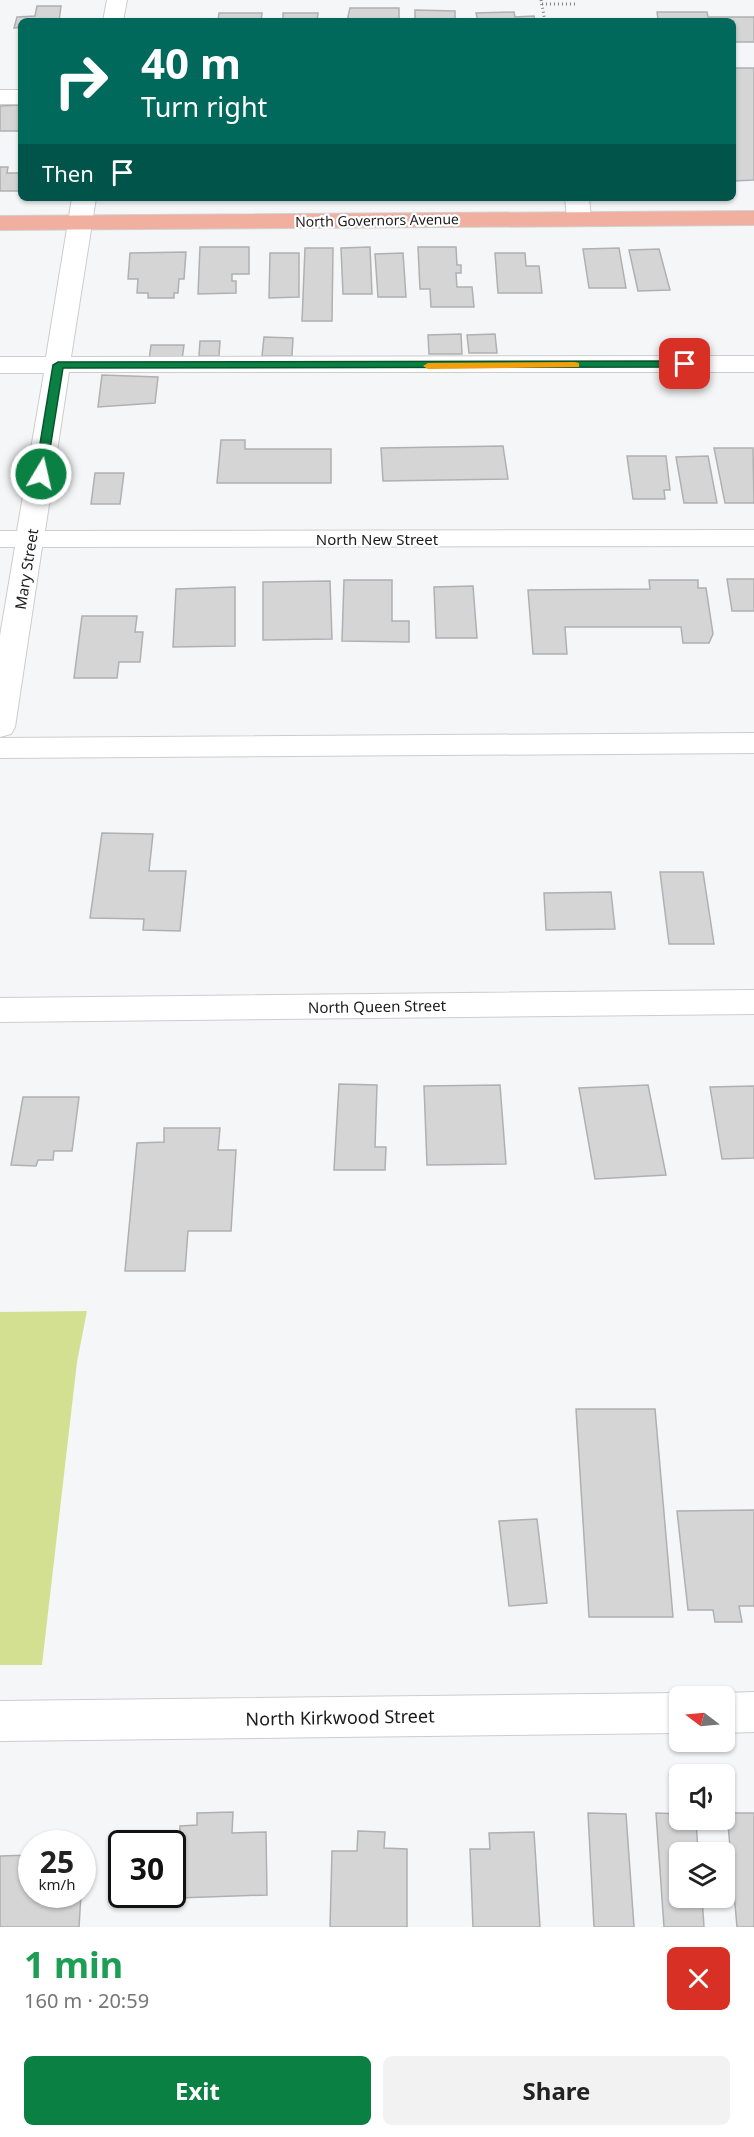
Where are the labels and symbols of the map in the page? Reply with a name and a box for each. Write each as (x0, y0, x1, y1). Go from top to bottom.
street label: North Governors Avenue (295, 209, 459, 231)
pin (659, 338, 710, 389)
position arrow (9, 442, 73, 506)
street label: Mary Street (10, 527, 42, 611)
street label: North New Street (316, 529, 439, 549)
street label: North Queen Street (308, 995, 447, 1017)
north arrow (669, 1686, 735, 1752)
street label: North Kirkwood Street (245, 1703, 435, 1731)
speed limit sign: 30 (108, 1830, 186, 1908)

